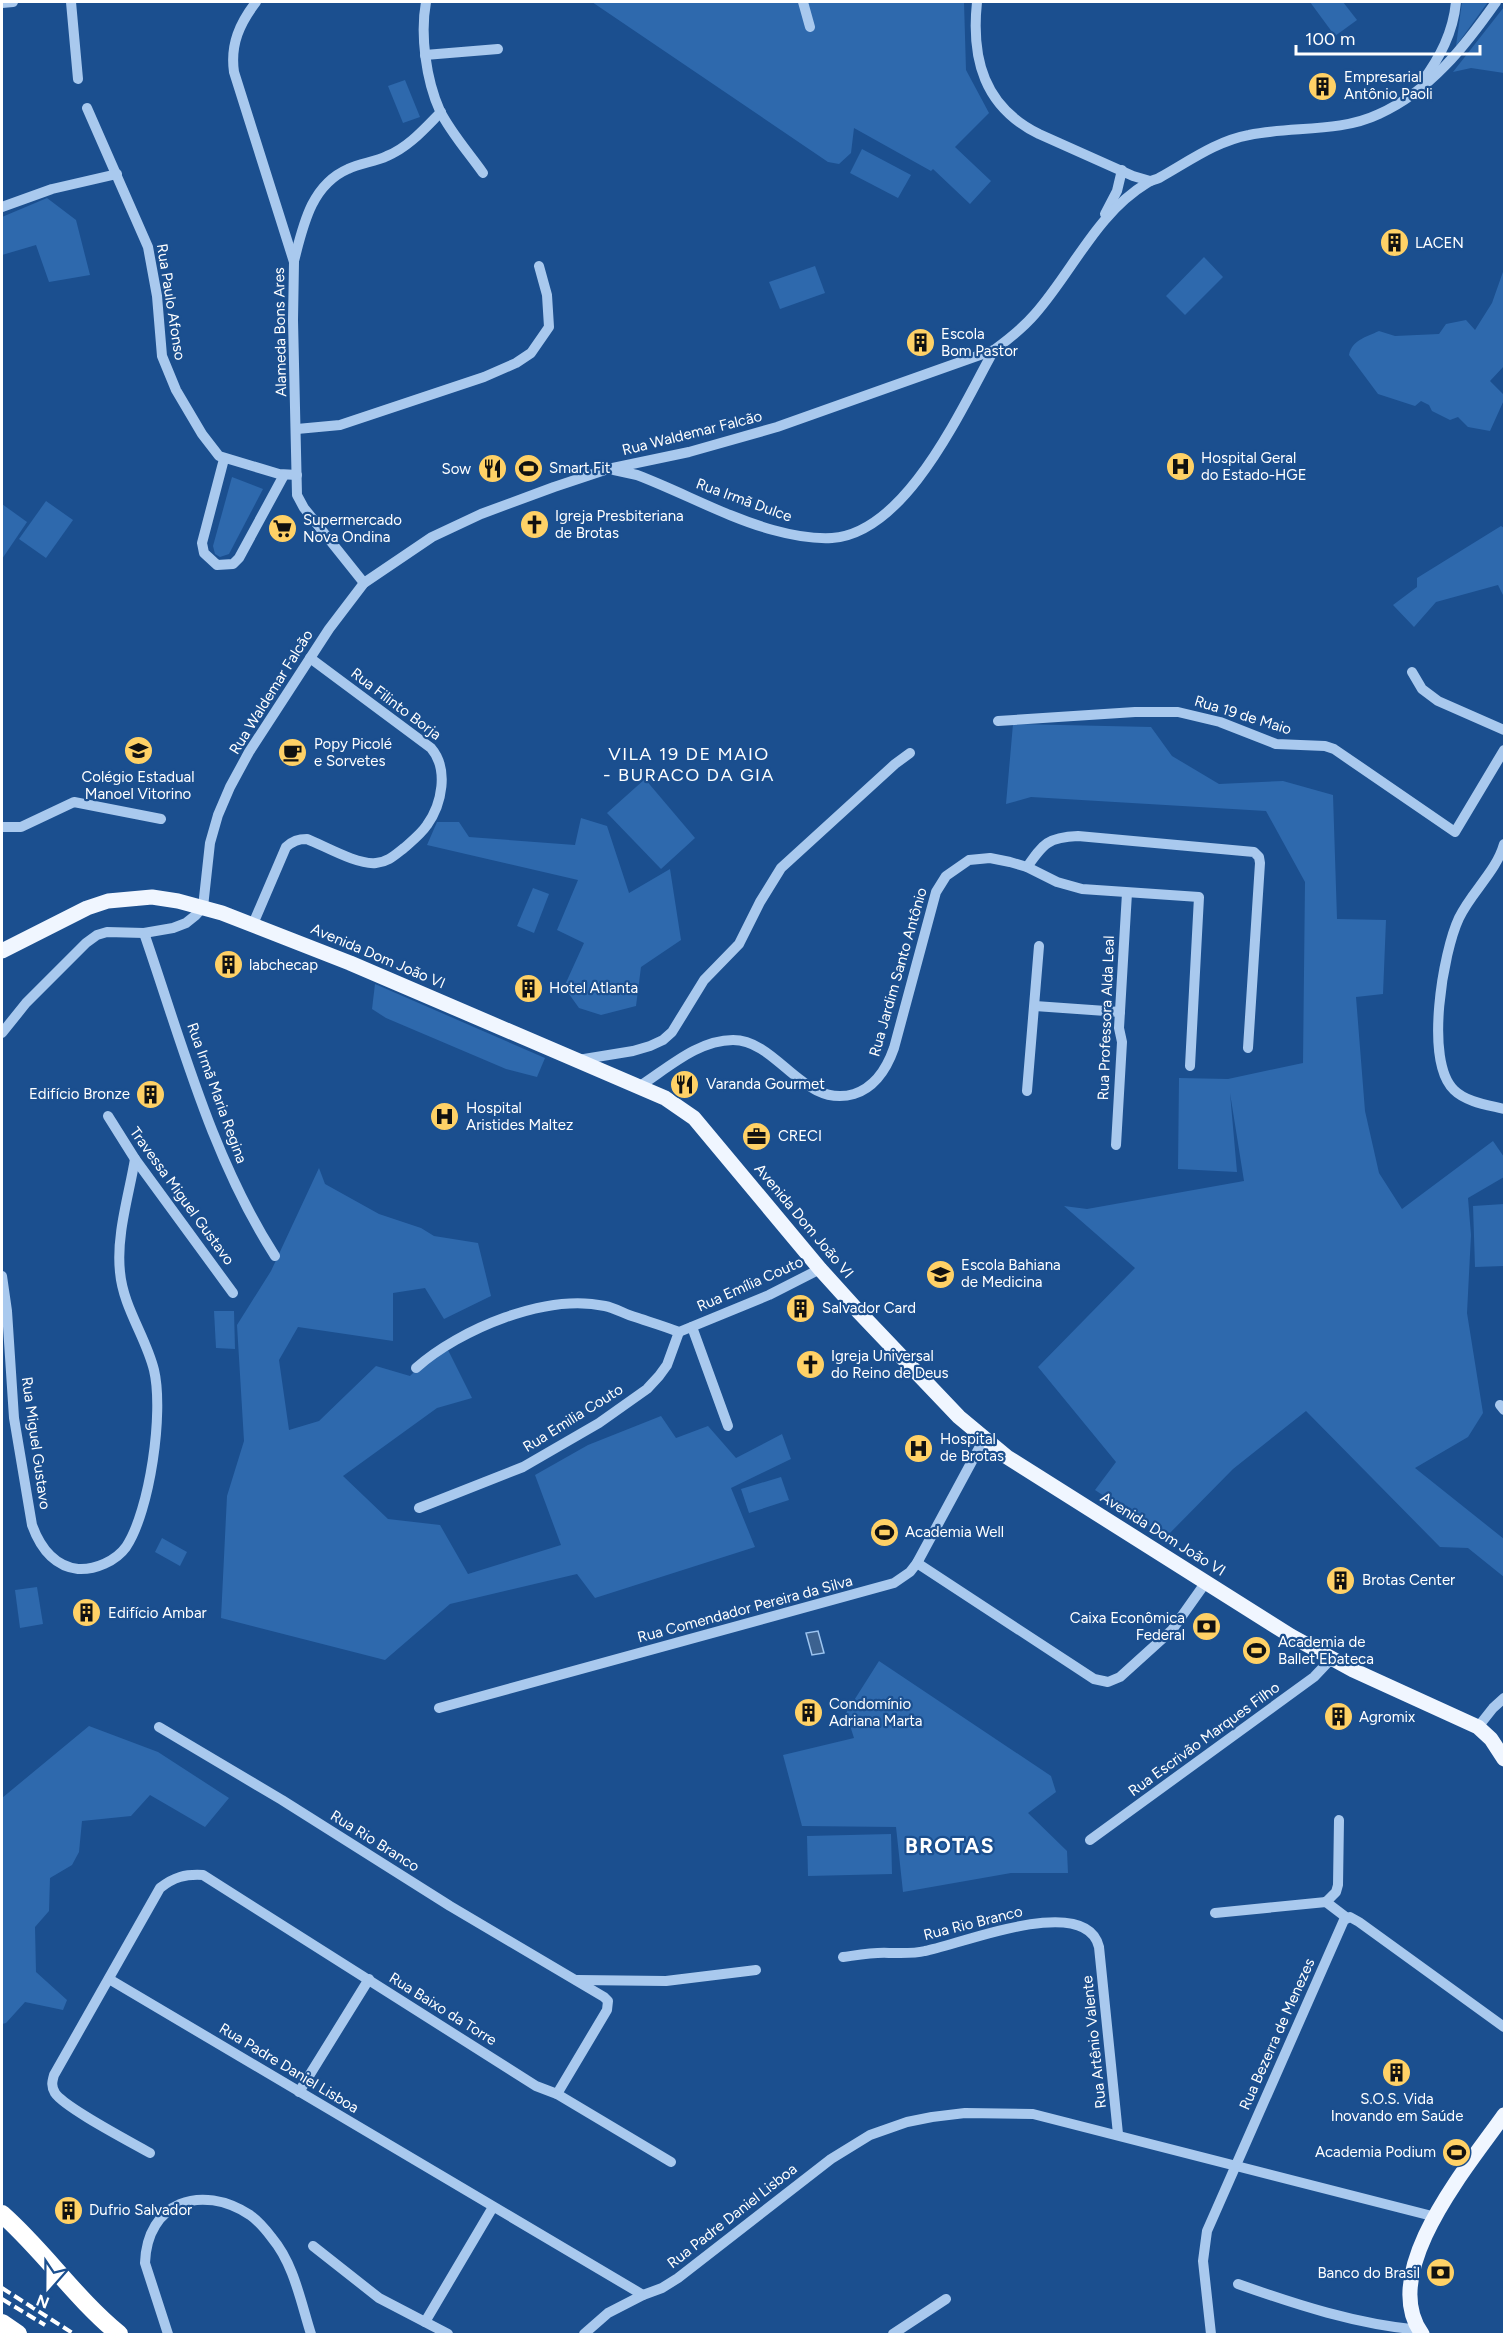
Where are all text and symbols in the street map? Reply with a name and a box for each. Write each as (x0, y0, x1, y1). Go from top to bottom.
scale bar (1296, 18, 1480, 56)
text: 100 m (1305, 28, 1355, 50)
place label: Empresarial Antônio Paoli (1344, 68, 1433, 103)
building icon: Empresarial Antônio Paoli (1307, 70, 1339, 102)
building icon: LACEN (1378, 227, 1410, 259)
place label: LACEN (1415, 234, 1464, 252)
street label: Rua Paulo Afonso (153, 242, 189, 362)
street label: Alameda Bons Ares (270, 267, 290, 397)
place label: Escola Bom Pastor (941, 325, 1018, 360)
building icon: Escola Bom Pastor (904, 327, 936, 359)
street label: Rua Waldemar Falcão (620, 407, 764, 459)
place label: Hospital Geral do Estado-HGE (1201, 449, 1307, 484)
hospital icon: Hospital Geral do Estado-HGE (1164, 451, 1196, 483)
sports icon: Smart Fit (512, 452, 544, 484)
restaurant icon: Sow (476, 453, 508, 485)
place label: Smart Fit (549, 459, 611, 477)
place label: Sow (442, 460, 471, 478)
street label: Rua Irmã Dulce (694, 474, 794, 526)
place label: Igreja Presbiteriana de Brotas (555, 507, 684, 542)
church icon: Igreja Presbiteriana de Brotas (518, 509, 550, 541)
place label: Supermercado Nova Ondina (303, 511, 402, 546)
supermarket icon: Supermercado Nova Ondina (266, 513, 298, 545)
street label: Rua Waldemar Falcão (225, 626, 317, 758)
street label: Rua Filinto Borja (347, 664, 445, 744)
street label: Rua 19 de Maio (1192, 692, 1294, 738)
school or university icon: Colégio Estadual Manoel Vitorino (122, 734, 154, 766)
place label: Popy Picolé e Sorvetes (314, 735, 392, 770)
cafe icon: Popy Picolé e Sorvetes (277, 737, 309, 769)
district label: VILA 19 DE MAIO - BURACO DA GIA (603, 743, 775, 786)
place label: Colégio Estadual Manoel Vitorino (82, 768, 194, 803)
street label: Rua Jardim Santo Antônio (865, 885, 931, 1059)
street label: Avenida Dom João VI (308, 920, 448, 992)
street label: Rua Professora Alda Leal (1094, 935, 1118, 1101)
building icon: labchecap (212, 949, 244, 981)
place label: labchecap (249, 956, 318, 974)
building icon: Hotel Atlanta (512, 972, 544, 1004)
place label: Hotel Atlanta (549, 979, 638, 997)
street label: Rua Irmã Maria Regina (183, 1020, 251, 1166)
restaurant icon: Varanda Gourmet (669, 1068, 701, 1100)
place label: Varanda Gourmet (706, 1075, 825, 1093)
building icon: Edifício Bronze (135, 1078, 167, 1110)
place label: Edifício Bronze (29, 1085, 130, 1103)
place label: Hospital Aristides Maltez (466, 1099, 573, 1134)
hospital icon: Hospital Aristides Maltez (429, 1101, 461, 1133)
office icon: CRECI (741, 1120, 773, 1152)
street label: Travessa Miguel Gustavo (126, 1124, 238, 1269)
place label: CRECI (778, 1127, 822, 1145)
street label: Avenida Dom João VI (751, 1160, 857, 1282)
street label: Rua Emília Couto (694, 1252, 806, 1316)
place label: Escola Bahiana de Medicina (961, 1256, 1061, 1291)
school or university icon: Escola Bahiana de Medicina (924, 1258, 956, 1290)
building icon: Salvador Card (785, 1292, 817, 1324)
place label: Salvador Card (822, 1299, 916, 1317)
place label: Igreja Universal do Reino de Deus (831, 1347, 949, 1382)
church icon: Igreja Universal do Reino de Deus (794, 1349, 826, 1381)
street label: Rua Miguel Gustavo (18, 1375, 54, 1511)
street label: Rua Emilia Couto (520, 1380, 627, 1456)
place label: Hospital de Brotas (940, 1430, 1004, 1465)
hospital icon: Hospital de Brotas (903, 1432, 935, 1464)
street label: Avenida Dom João VI (1097, 1488, 1229, 1580)
sports icon: Academia Well (868, 1516, 900, 1548)
place label: Academia Well (905, 1523, 1004, 1541)
building icon: Brotas Center (1325, 1564, 1357, 1596)
place label: Brotas Center (1362, 1571, 1455, 1589)
street label: Rua Comendador Pereira da Silva (635, 1572, 855, 1646)
building icon: Edifício Ambar (71, 1597, 103, 1629)
place label: Edifício Ambar (108, 1604, 207, 1622)
place label: Caixa Econômica Federal (1070, 1609, 1185, 1644)
bank icon: Caixa Econômica Federal (1190, 1611, 1222, 1643)
place label: Academia de Ballet Ebateca (1278, 1633, 1374, 1668)
sports icon: Academia de Ballet Ebateca (1241, 1635, 1273, 1667)
street label: Rua Escrivão Marques Filho (1125, 1678, 1283, 1800)
place label: Condomínio Adriana Marta (829, 1695, 922, 1730)
building icon: Condomínio Adriana Marta (792, 1697, 824, 1729)
building icon: Agromix (1322, 1701, 1354, 1733)
place label: Agromix (1359, 1708, 1415, 1726)
street label: Rua Rio Branco (327, 1806, 423, 1876)
district label: BROTAS (905, 1833, 995, 1858)
street label: Rua Rio Branco (922, 1902, 1025, 1944)
street label: Rua Bezerra de Menezes (1235, 1955, 1319, 2113)
street label: Rua Baixo da Torre (386, 1969, 500, 2049)
street label: Rua Artênio Valente (1078, 1975, 1110, 2109)
street label: Rua Padre Daniel Lisboa (216, 2019, 362, 2117)
building icon: S.O.S. Vida Inovando em Saúde (1381, 2056, 1413, 2088)
place label: S.O.S. Vida Inovando em Saúde (1331, 2090, 1463, 2125)
sports icon: Academia Podium (1441, 2136, 1473, 2168)
place label: Academia Podium (1315, 2143, 1436, 2161)
street label: Rua Padre Daniel Lisboa (664, 2160, 800, 2272)
building icon: Dufrio Salvador (52, 2194, 84, 2226)
place label: Dufrio Salvador (89, 2201, 192, 2219)
bank icon: Banco do Brasil (1425, 2257, 1457, 2289)
north arrow (18, 2258, 78, 2318)
place label: Banco do Brasil (1317, 2264, 1420, 2282)
text: N (34, 2290, 52, 2313)

